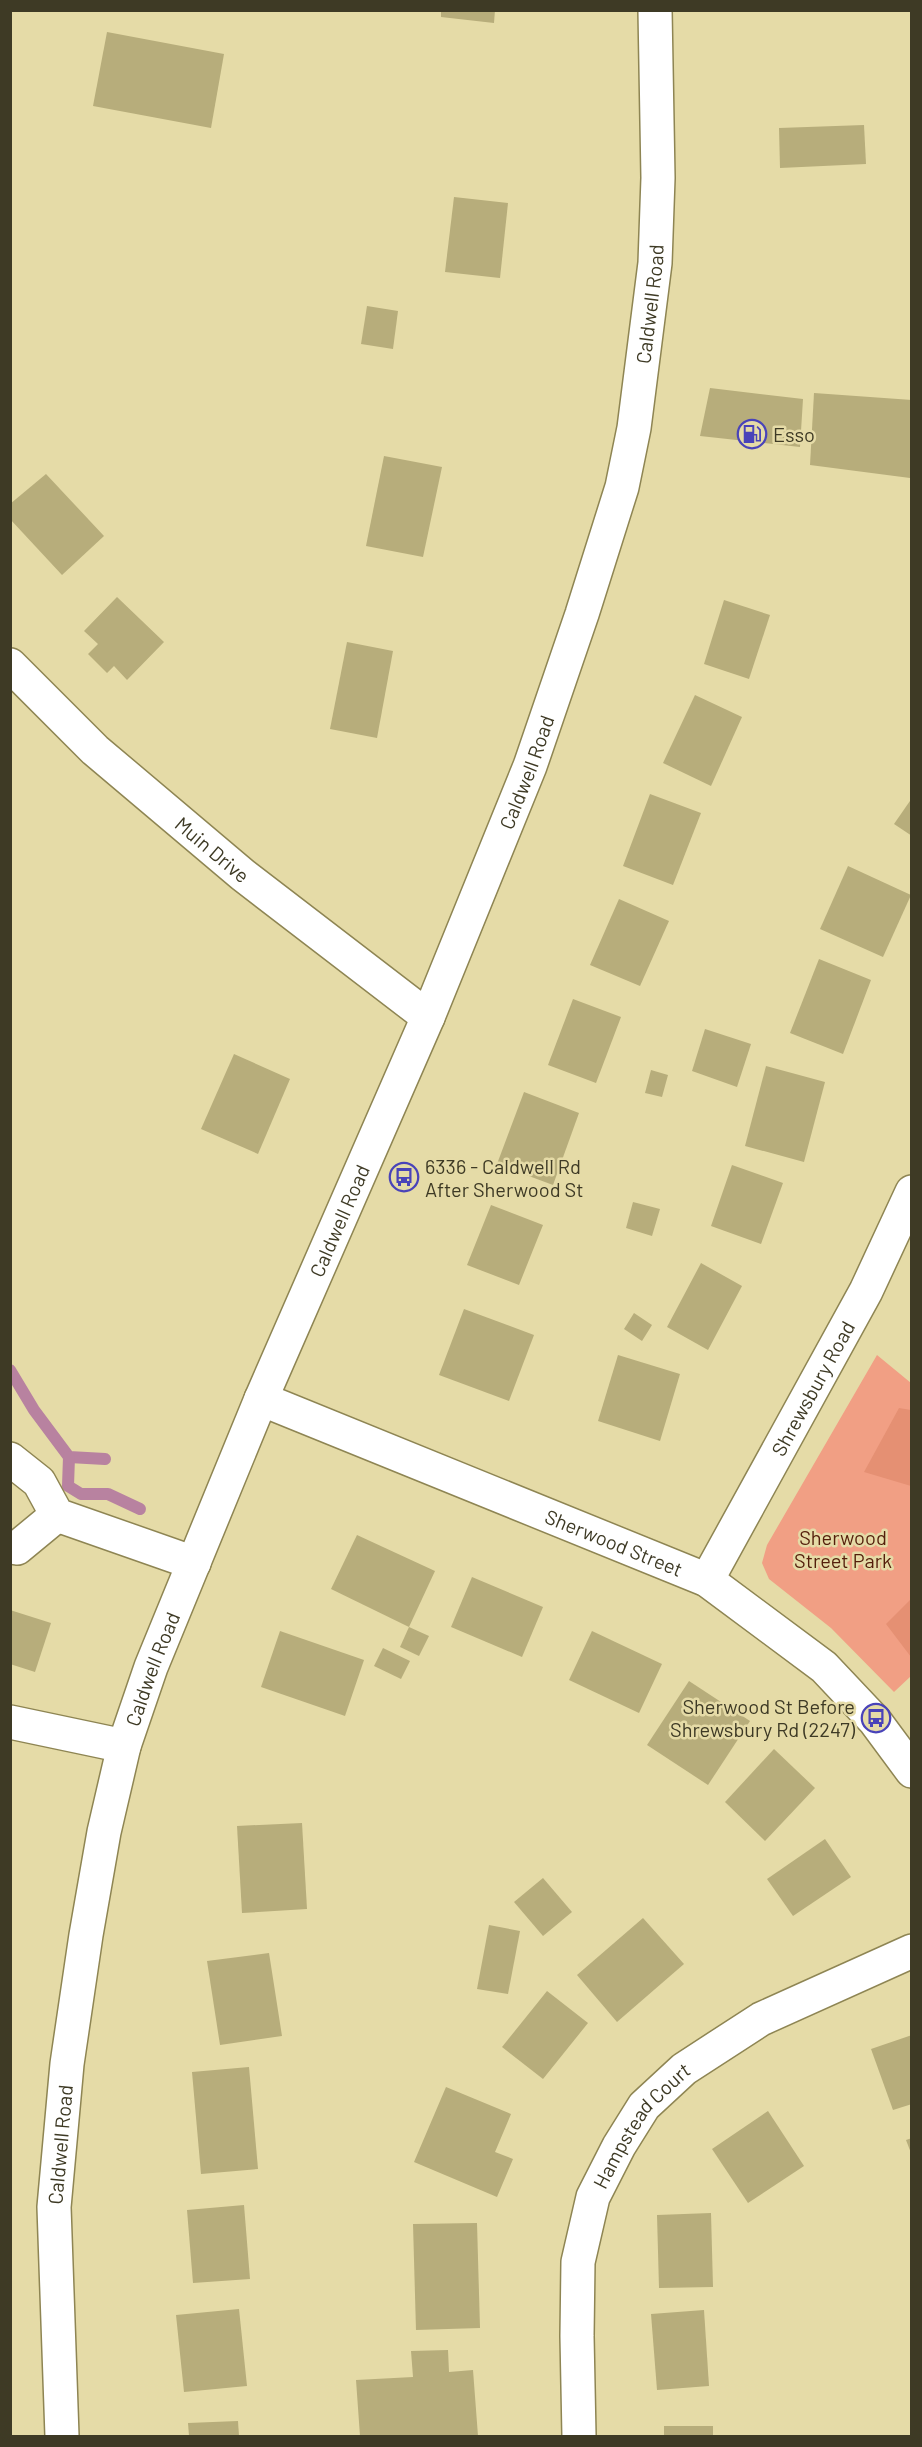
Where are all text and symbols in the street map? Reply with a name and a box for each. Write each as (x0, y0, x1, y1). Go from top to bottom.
street label: Caldwell Road (630, 244, 668, 365)
fuel station icon: Esso (736, 418, 768, 450)
place label: Esso (773, 422, 815, 446)
street label: Caldwell Road (494, 712, 559, 833)
street label: Muin Drive (171, 811, 254, 887)
place label: 6336 - Caldwell Rd After Sherwood St (425, 1154, 584, 1201)
street label: Caldwell Road (304, 1161, 374, 1280)
bus stop icon: 6336 - Caldwell Rd After Sherwood St (388, 1161, 420, 1193)
street label: Shrewsbury Road (766, 1316, 859, 1460)
street label: Sherwood Street (542, 1504, 686, 1581)
park label: Sherwood Street Park (794, 1525, 892, 1572)
street label: Caldwell Road (120, 1608, 184, 1729)
place label: Sherwood St Before Shrewsbury Rd (2247) (670, 1694, 856, 1741)
bus stop icon: Sherwood St Before Shrewsbury Rd (2247) (860, 1702, 892, 1734)
street label: Hampstead Court (587, 2057, 694, 2192)
street label: Caldwell Road (42, 2084, 77, 2205)

